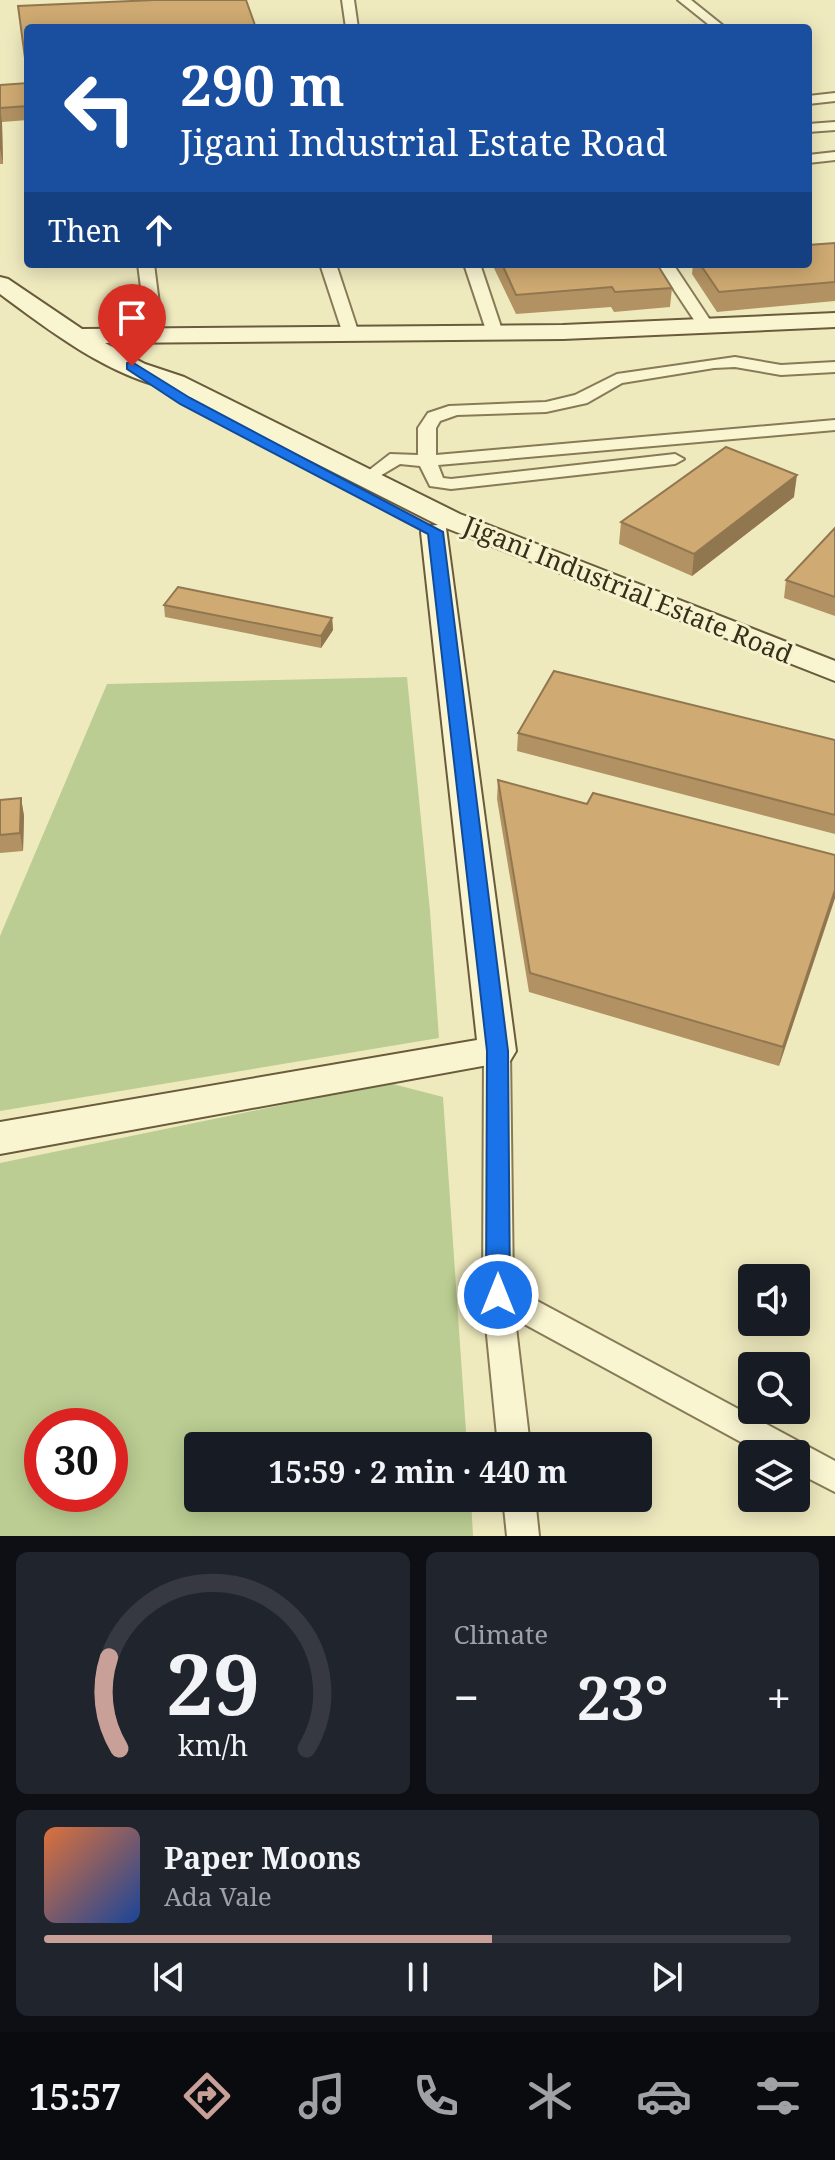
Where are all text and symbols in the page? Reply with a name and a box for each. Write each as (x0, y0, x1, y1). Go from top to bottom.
text: 290 m (180, 46, 345, 122)
icon: left (48, 56, 152, 160)
text: Jigani Industrial Estate Road (180, 118, 667, 167)
icon: ahead (137, 208, 181, 252)
text: Then (48, 210, 121, 251)
pin (98, 284, 166, 366)
icon: arrive (110, 296, 154, 340)
street label: Jigani Industrial Estate Road (458, 506, 798, 672)
position arrow (456, 1253, 540, 1337)
map controls (738, 1264, 810, 1512)
button: sound (738, 1264, 810, 1336)
button: search (738, 1352, 810, 1424)
speed limit sign: 30 (24, 1408, 128, 1512)
button: layers (738, 1440, 810, 1512)
text: 15:59 · 2 min · 440 m (269, 1451, 567, 1492)
text: Climate (454, 1616, 548, 1652)
text: 29 (166, 1626, 260, 1739)
text: 23° (577, 1656, 669, 1738)
text: − (454, 1667, 479, 1727)
text: + (766, 1667, 791, 1727)
text: km/h (178, 1725, 248, 1764)
text: Paper Moons (164, 1837, 361, 1878)
text: Ada Vale (164, 1878, 272, 1914)
icon: previous (147, 1955, 191, 1999)
icon: pause (396, 1955, 440, 1999)
icon: next (645, 1955, 689, 1999)
icon: directions (179, 2068, 235, 2124)
icon: music (294, 2068, 350, 2124)
icon: phone (408, 2068, 464, 2124)
icon: climate (522, 2068, 578, 2124)
icon: car (636, 2068, 692, 2124)
icon: filters (750, 2068, 806, 2124)
text: 15:57 (29, 2072, 121, 2121)

